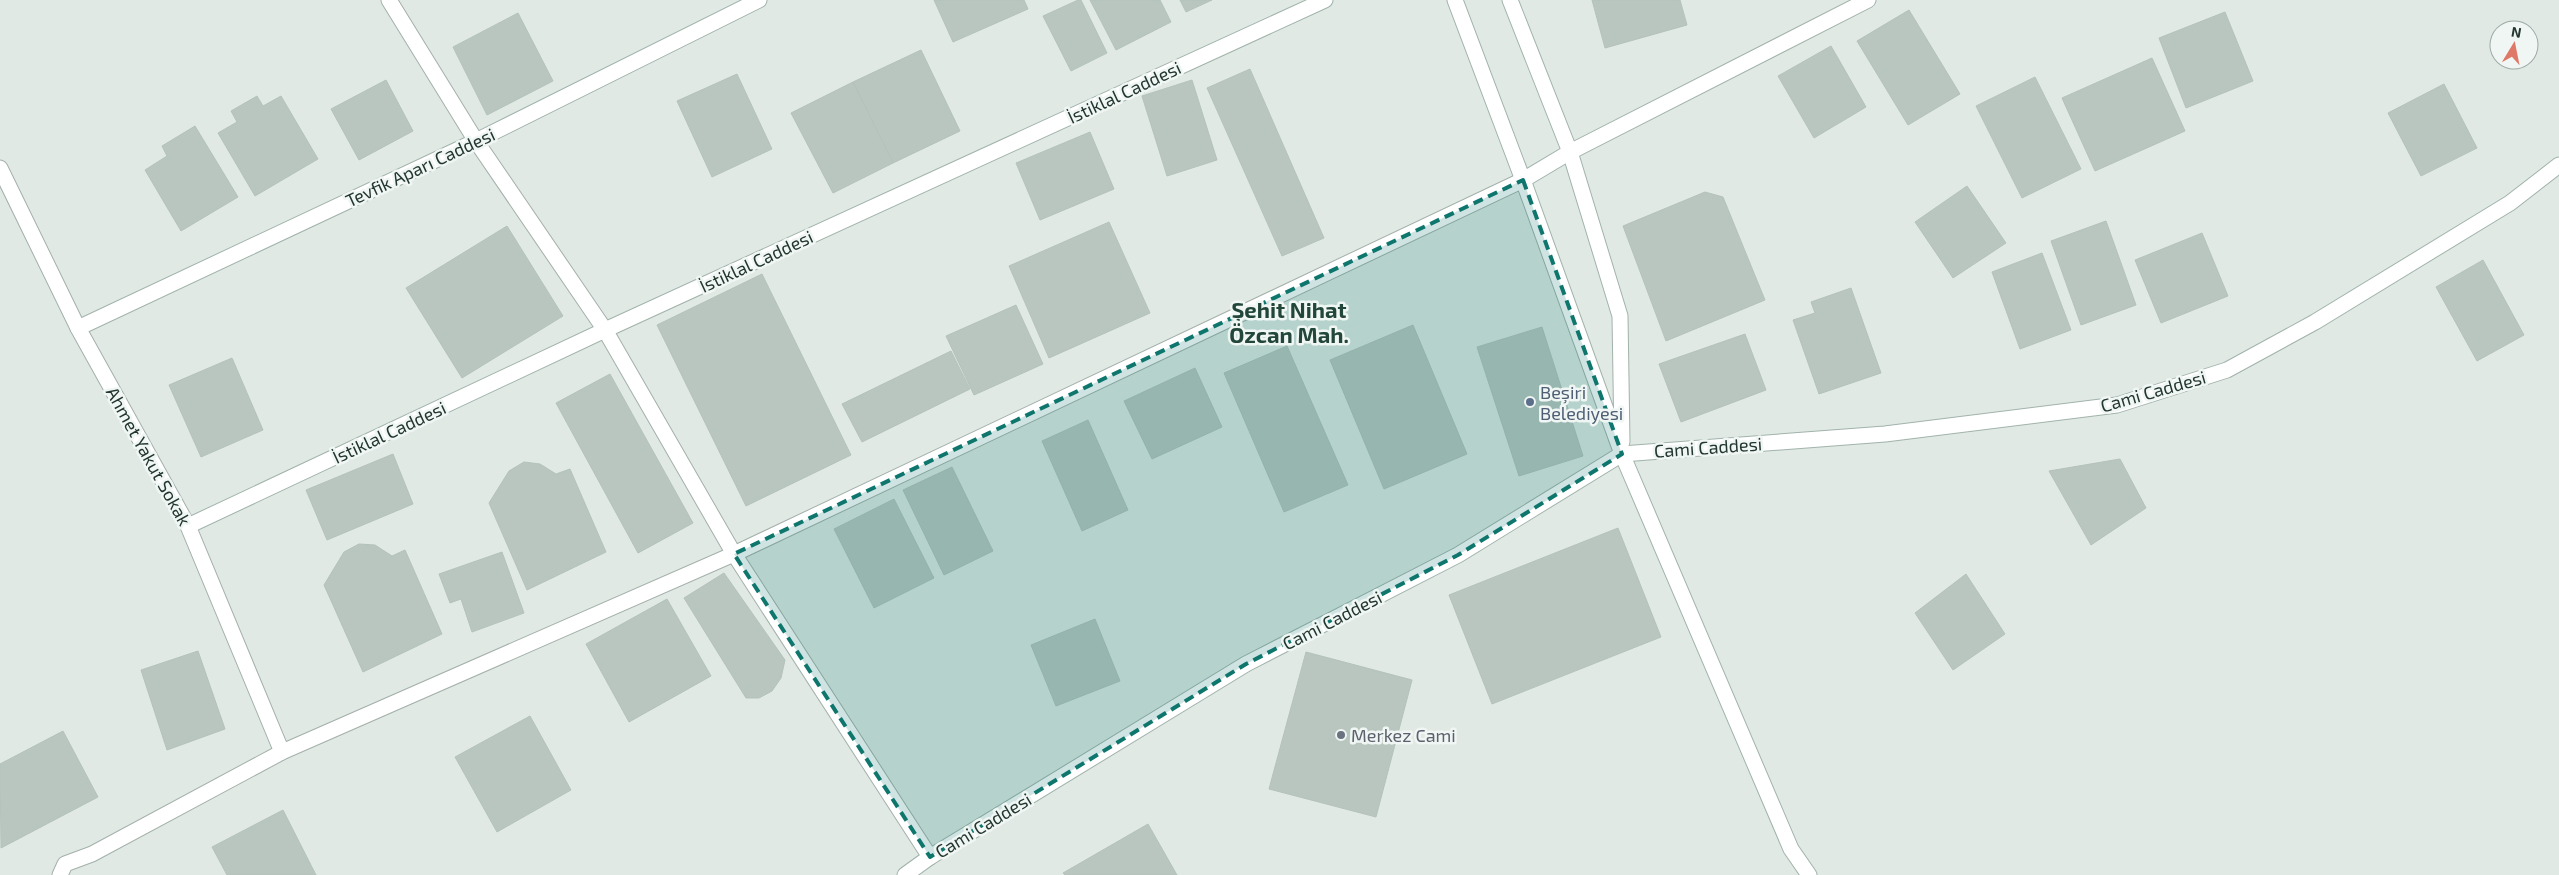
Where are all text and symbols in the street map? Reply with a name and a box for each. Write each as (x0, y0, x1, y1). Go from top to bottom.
north arrow (2489, 20, 2539, 70)
text: N (2510, 22, 2523, 41)
street label: İstiklal Caddesi (1064, 56, 1184, 128)
street label: Tevfik Aparı Caddesi (342, 123, 498, 211)
street label: İstiklal Caddesi (696, 225, 816, 297)
district label: Şehit Nihat Özcan Mah. (1229, 296, 1349, 347)
street label: Cami Caddesi (2098, 365, 2208, 417)
place label: Beşiri Belediyesi (1540, 381, 1623, 424)
street label: Ahmet Yakut Sokak (102, 383, 196, 529)
street label: İstiklal Caddesi (329, 396, 449, 468)
marker: Beşiri Belediyesi (1524, 396, 1536, 408)
street label: Cami Caddesi (1653, 432, 1763, 462)
street label: Cami Caddesi (1279, 586, 1385, 654)
place label: Merkez Cami (1351, 724, 1456, 746)
marker: Merkez Cami (1335, 729, 1347, 741)
street label: Cami Caddesi (931, 788, 1035, 862)

